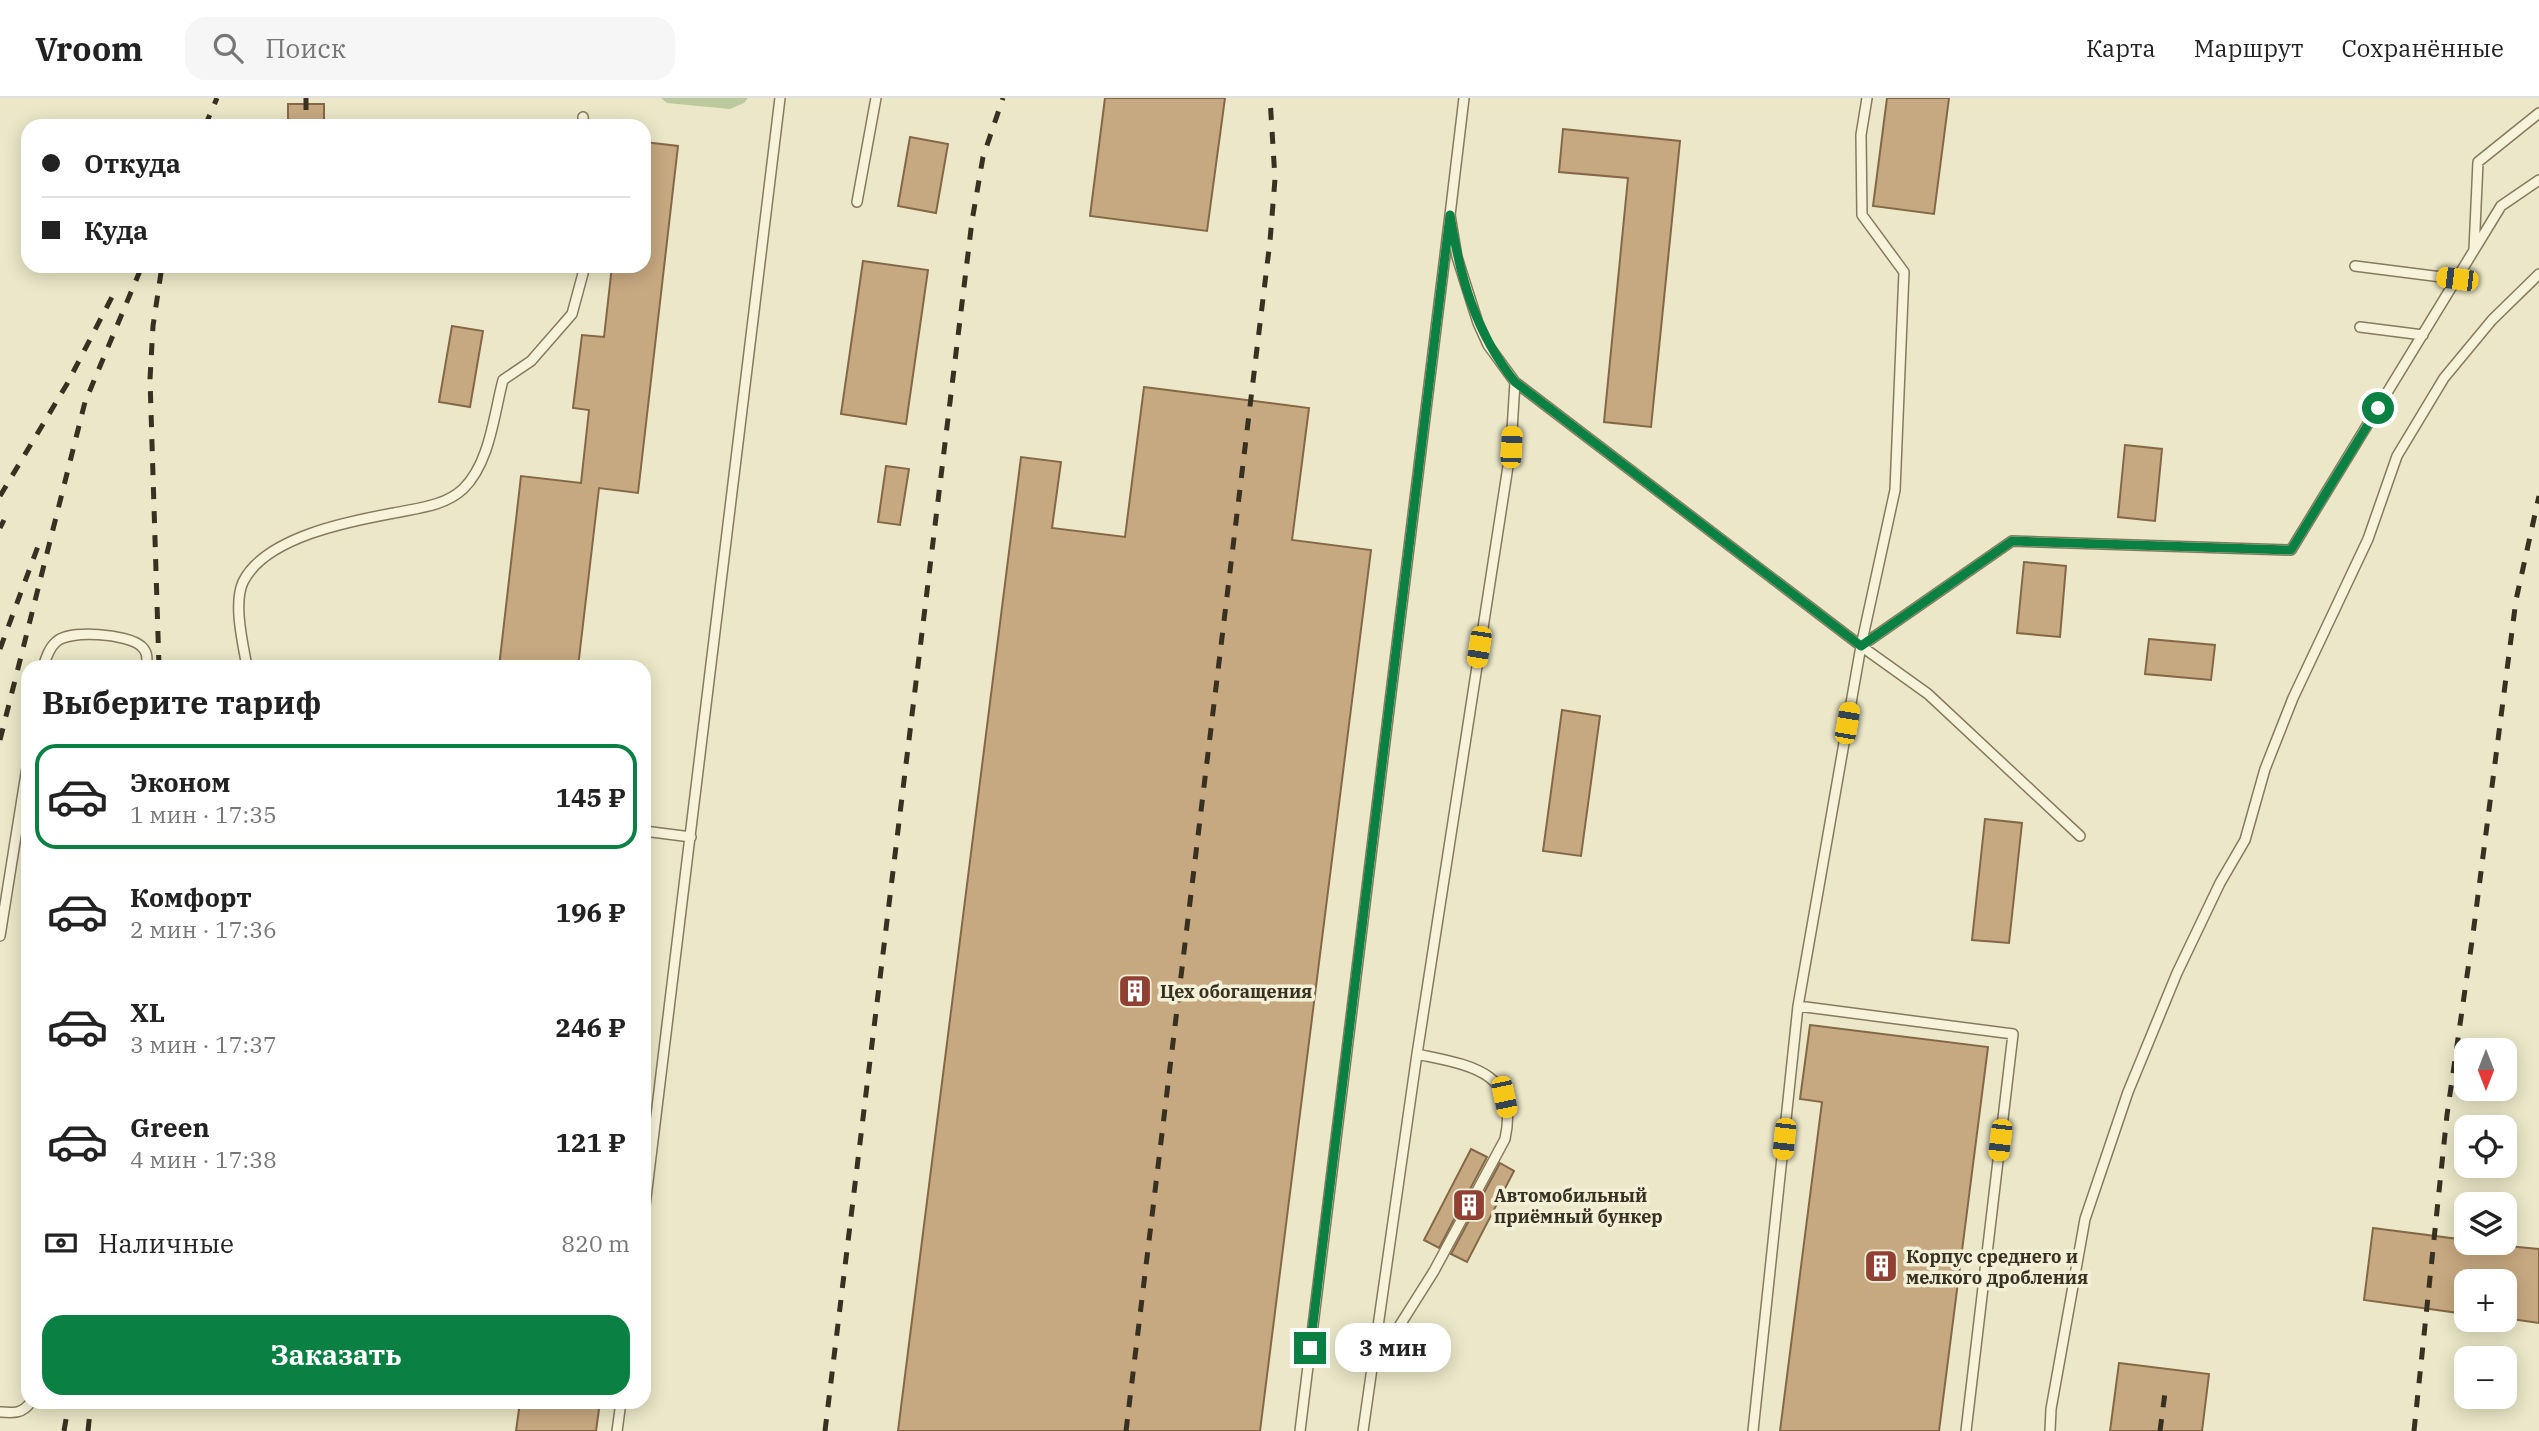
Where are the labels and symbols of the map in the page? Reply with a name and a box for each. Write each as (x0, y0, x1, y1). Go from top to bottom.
car (2435, 266, 2480, 292)
route start (2362, 392, 2394, 424)
car (1500, 425, 1523, 469)
car (1466, 625, 1493, 669)
car (1834, 700, 1861, 746)
building icon: Цех обогащения (1116, 972, 1154, 1010)
place label: Цех обогащения (1160, 980, 1312, 1003)
north arrow (2454, 1038, 2516, 1101)
car (1490, 1074, 1519, 1120)
car (1772, 1117, 1797, 1161)
car (1988, 1118, 2013, 1162)
place label: Автомобильный приёмный бункер (1494, 1184, 1663, 1228)
building icon: Автомобильный приёмный бункер (1450, 1186, 1488, 1224)
place label: Корпус среднего и мелкого дробления (1906, 1245, 2088, 1289)
building icon: Корпус среднего и мелкого дробления (1862, 1247, 1900, 1285)
callout: 3 мин (1334, 1324, 1450, 1372)
route end (1294, 1332, 1326, 1364)

